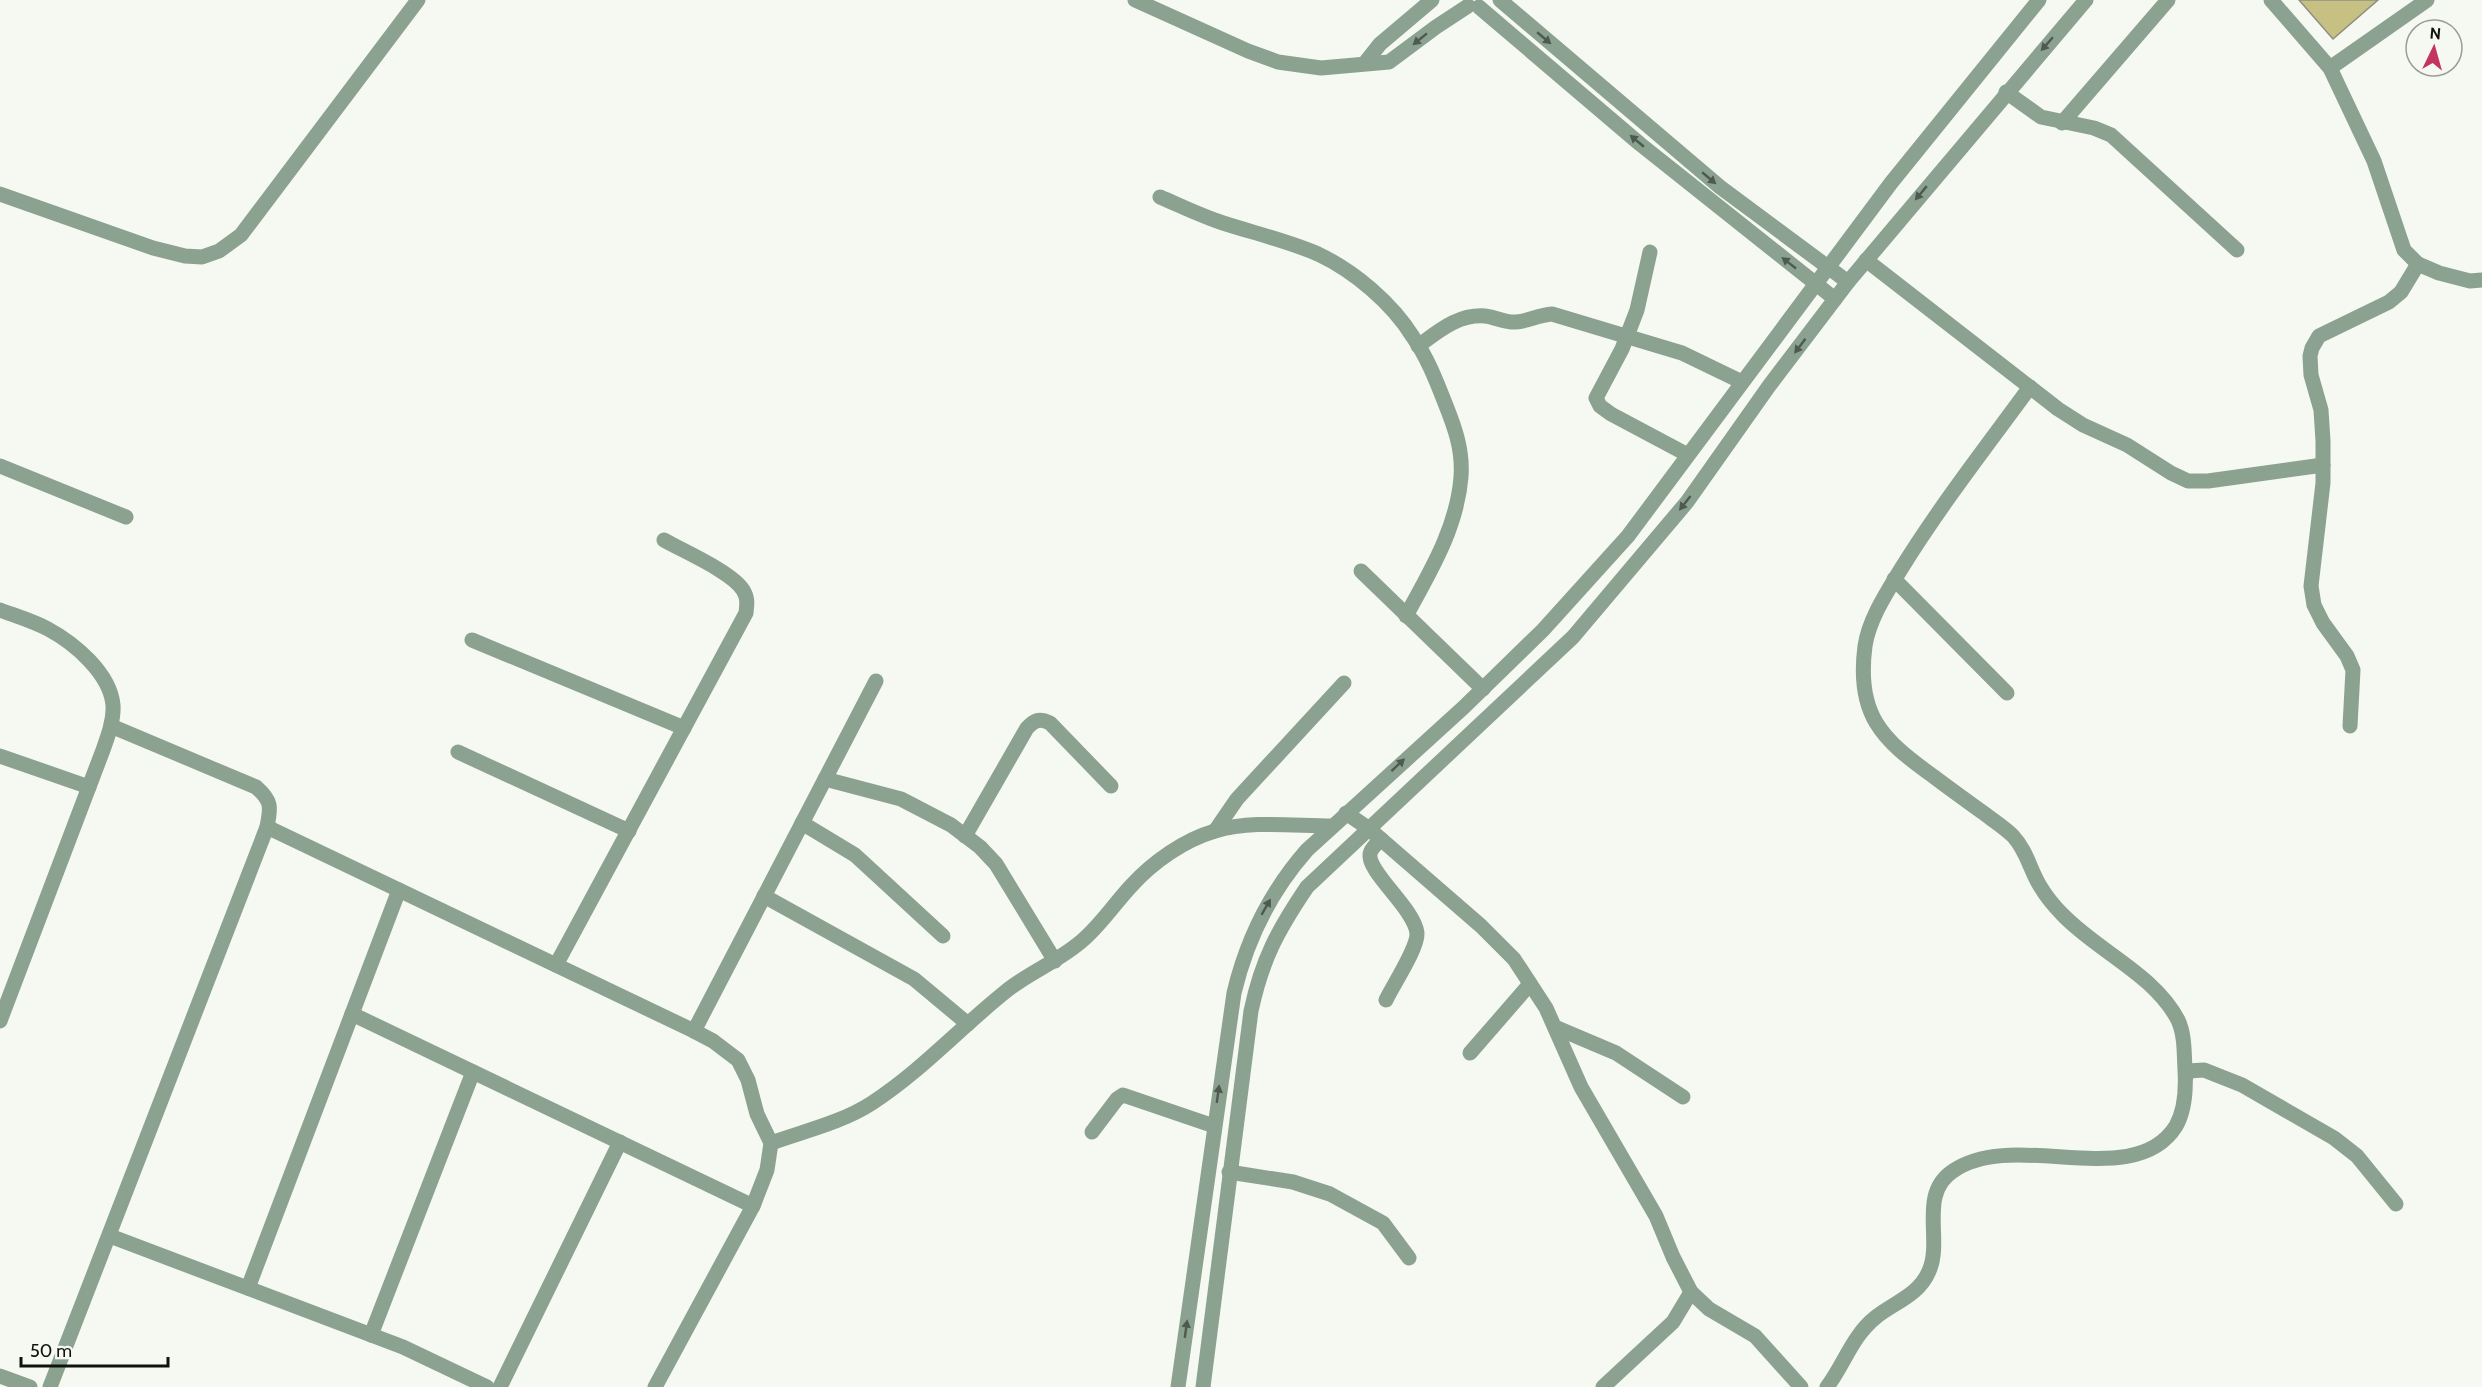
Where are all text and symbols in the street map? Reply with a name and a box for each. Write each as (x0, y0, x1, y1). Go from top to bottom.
north arrow (2404, 18, 2464, 78)
text: N (2429, 24, 2442, 44)
one-way arrow (1536, 32, 1552, 45)
one-way arrow (1412, 33, 1428, 46)
one-way arrow (2041, 36, 2054, 51)
one-way arrow (1630, 135, 1645, 148)
one-way arrow (1701, 171, 1717, 184)
one-way arrow (1915, 185, 1928, 201)
one-way arrow (1781, 257, 1797, 269)
one-way arrow (1794, 337, 1806, 353)
one-way arrow (1680, 496, 1692, 511)
one-way arrow (1391, 759, 1405, 773)
one-way arrow (1261, 898, 1271, 915)
one-way arrow (1213, 1085, 1223, 1104)
one-way arrow (1182, 1319, 1191, 1338)
scale bar (21, 1330, 168, 1368)
text: 50 m (30, 1340, 72, 1362)

